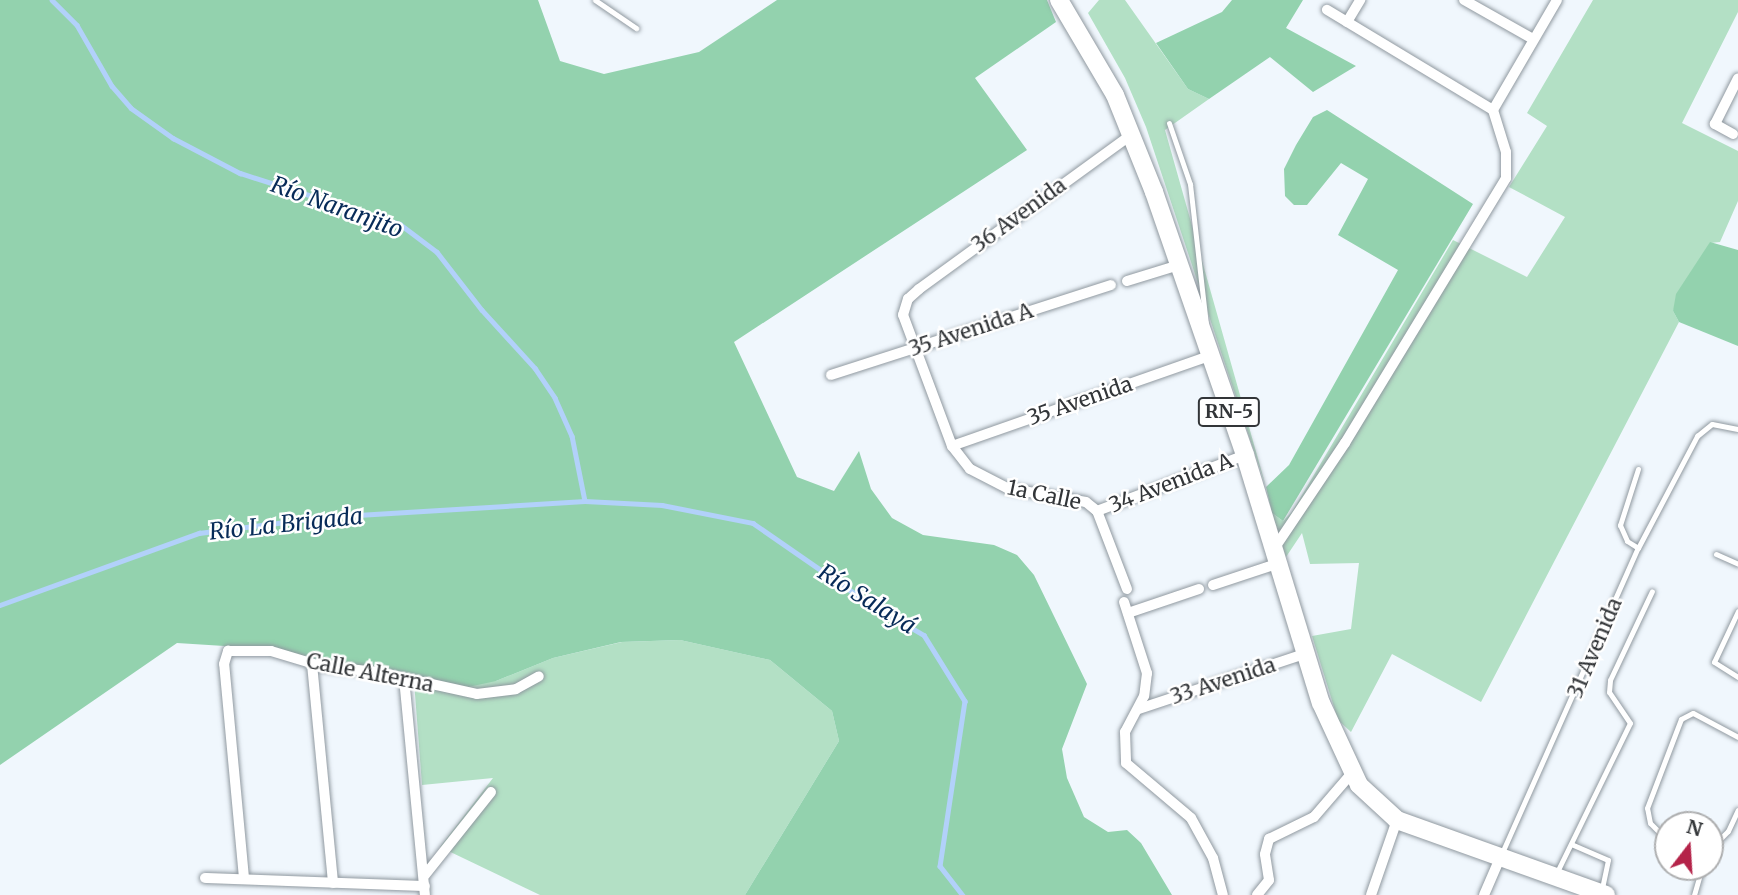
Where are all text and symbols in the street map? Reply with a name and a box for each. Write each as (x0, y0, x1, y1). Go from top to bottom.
water label: Río Naranjito (267, 170, 407, 244)
street label: 36 Avenida (967, 172, 1071, 258)
street label: 35 Avenida A (906, 298, 1036, 362)
street label: 35 Avenida (1024, 371, 1136, 431)
road number: RN-5 (1198, 396, 1260, 428)
street label: 34 Avenida A (1106, 448, 1236, 518)
street label: 1a Calle (1005, 475, 1083, 515)
water label: Río La Brigada (208, 502, 364, 546)
water label: Río Salayá (813, 558, 921, 640)
street label: 31 Avenida (1563, 594, 1627, 702)
street label: Calle Alterna (304, 648, 436, 698)
street label: 33 Avenida (1167, 652, 1279, 710)
north arrow (1654, 811, 1724, 881)
text: N (1684, 814, 1705, 841)

